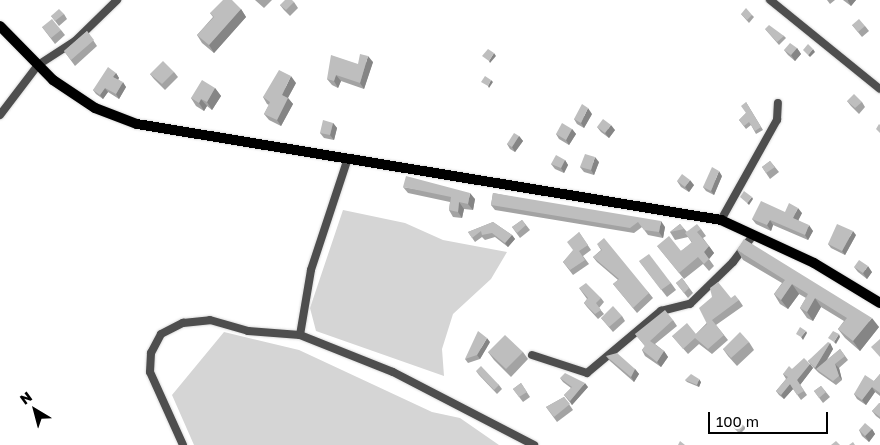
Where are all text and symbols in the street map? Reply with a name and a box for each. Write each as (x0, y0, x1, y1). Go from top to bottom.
north arrow (10, 385, 60, 435)
text: N (16, 388, 35, 408)
scale bar (710, 402, 830, 434)
text: 100 m (716, 412, 759, 430)

